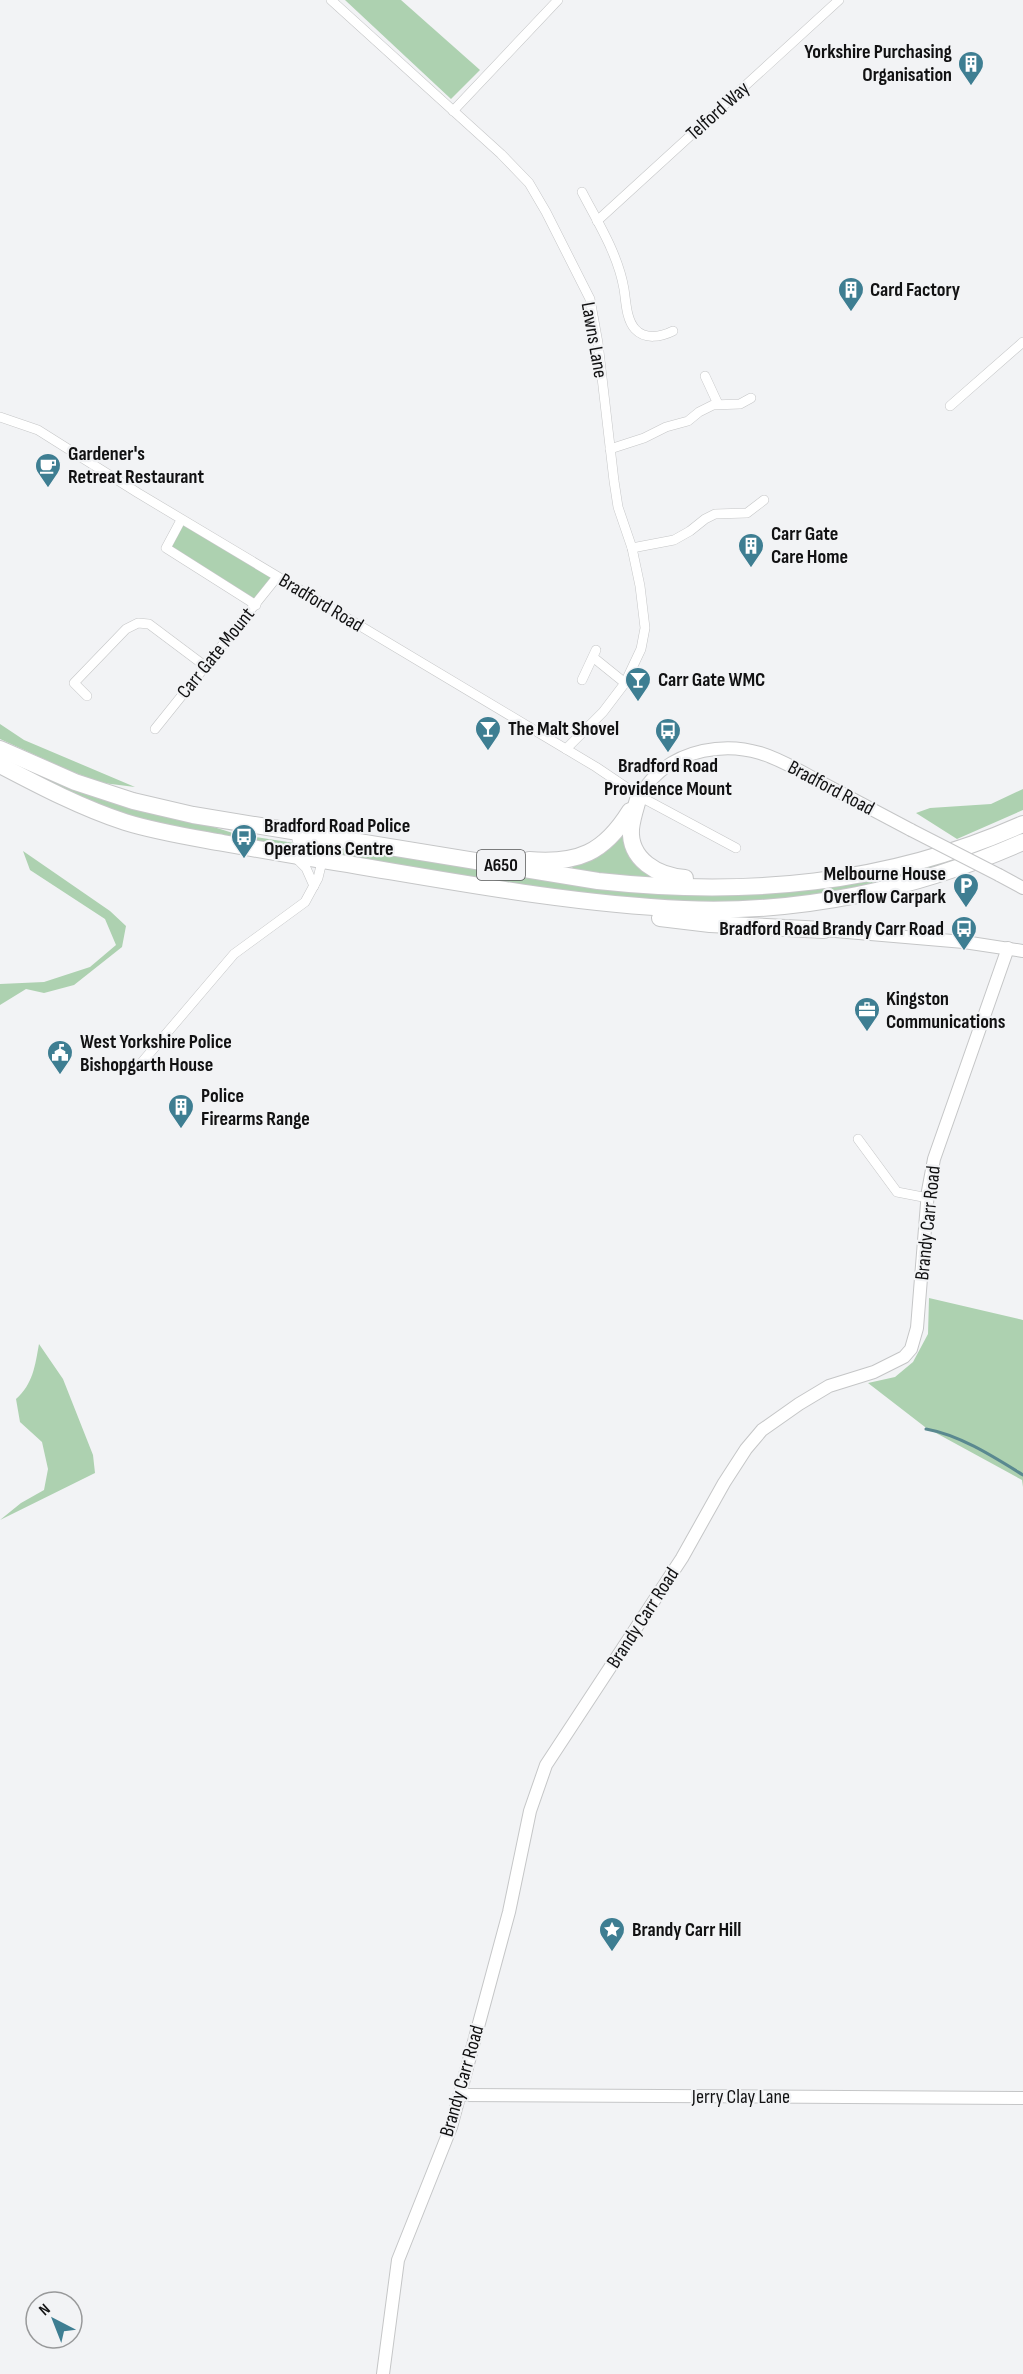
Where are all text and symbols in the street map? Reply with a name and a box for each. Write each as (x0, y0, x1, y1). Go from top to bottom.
place label: Yorkshire Purchasing Organisation (804, 40, 953, 87)
building icon: Yorkshire Purchasing Organisation (956, 49, 986, 87)
street label: Telford Way (681, 76, 755, 146)
building icon: Card Factory (836, 275, 866, 313)
place label: Card Factory (870, 278, 961, 302)
street label: Lawns Lane (576, 300, 612, 380)
place label: Gardener's Retreat Restaurant (68, 442, 205, 489)
cafe icon: Gardener's Retreat Restaurant (33, 451, 63, 489)
place label: Carr Gate Care Home (771, 522, 848, 569)
building icon: Carr Gate Care Home (736, 531, 766, 569)
street label: Bradford Road (274, 568, 368, 638)
street label: Carr Gate Mount (172, 603, 260, 703)
bar icon: Carr Gate WMC (623, 665, 653, 703)
place label: Carr Gate WMC (658, 668, 765, 692)
bar icon: The Malt Shovel (473, 714, 503, 752)
bus stop icon: Bradford Road Providence Mount (653, 716, 683, 754)
place label: The Malt Shovel (508, 717, 619, 741)
place label: Bradford Road Providence Mount (604, 754, 732, 801)
street label: Bradford Road (784, 755, 878, 821)
place label: Bradford Road Police Operations Centre (264, 814, 410, 861)
bus stop icon: Bradford Road Police Operations Centre (229, 822, 259, 860)
road number: A650 (477, 850, 525, 880)
place label: Melbourne House Overflow Carpark (823, 862, 947, 909)
parking icon: Melbourne House Overflow Carpark (951, 871, 981, 909)
bus stop icon: Bradford Road Brandy Carr Road (949, 914, 979, 952)
place label: Bradford Road Brandy Carr Road (719, 917, 944, 941)
place label: Kingston Communications (886, 987, 1006, 1034)
office icon: Kingston Communications (852, 995, 882, 1033)
place label: West Yorkshire Police Bishopgarth House (80, 1030, 232, 1077)
public building icon: West Yorkshire Police Bishopgarth House (45, 1038, 75, 1076)
place label: Police Firearms Range (201, 1084, 310, 1131)
building icon: Police Firearms Range (166, 1092, 196, 1130)
street label: Brandy Carr Road (910, 1165, 946, 1281)
street label: Brandy Carr Road (602, 1563, 684, 1673)
place icon: Brandy Carr Hill (597, 1915, 627, 1953)
place label: Brandy Carr Hill (632, 1918, 741, 1942)
street label: Brandy Carr Road (435, 2022, 489, 2140)
street label: Jerry Clay Lane (691, 2085, 790, 2109)
north arrow (24, 2290, 84, 2350)
text: N (35, 2300, 54, 2320)

